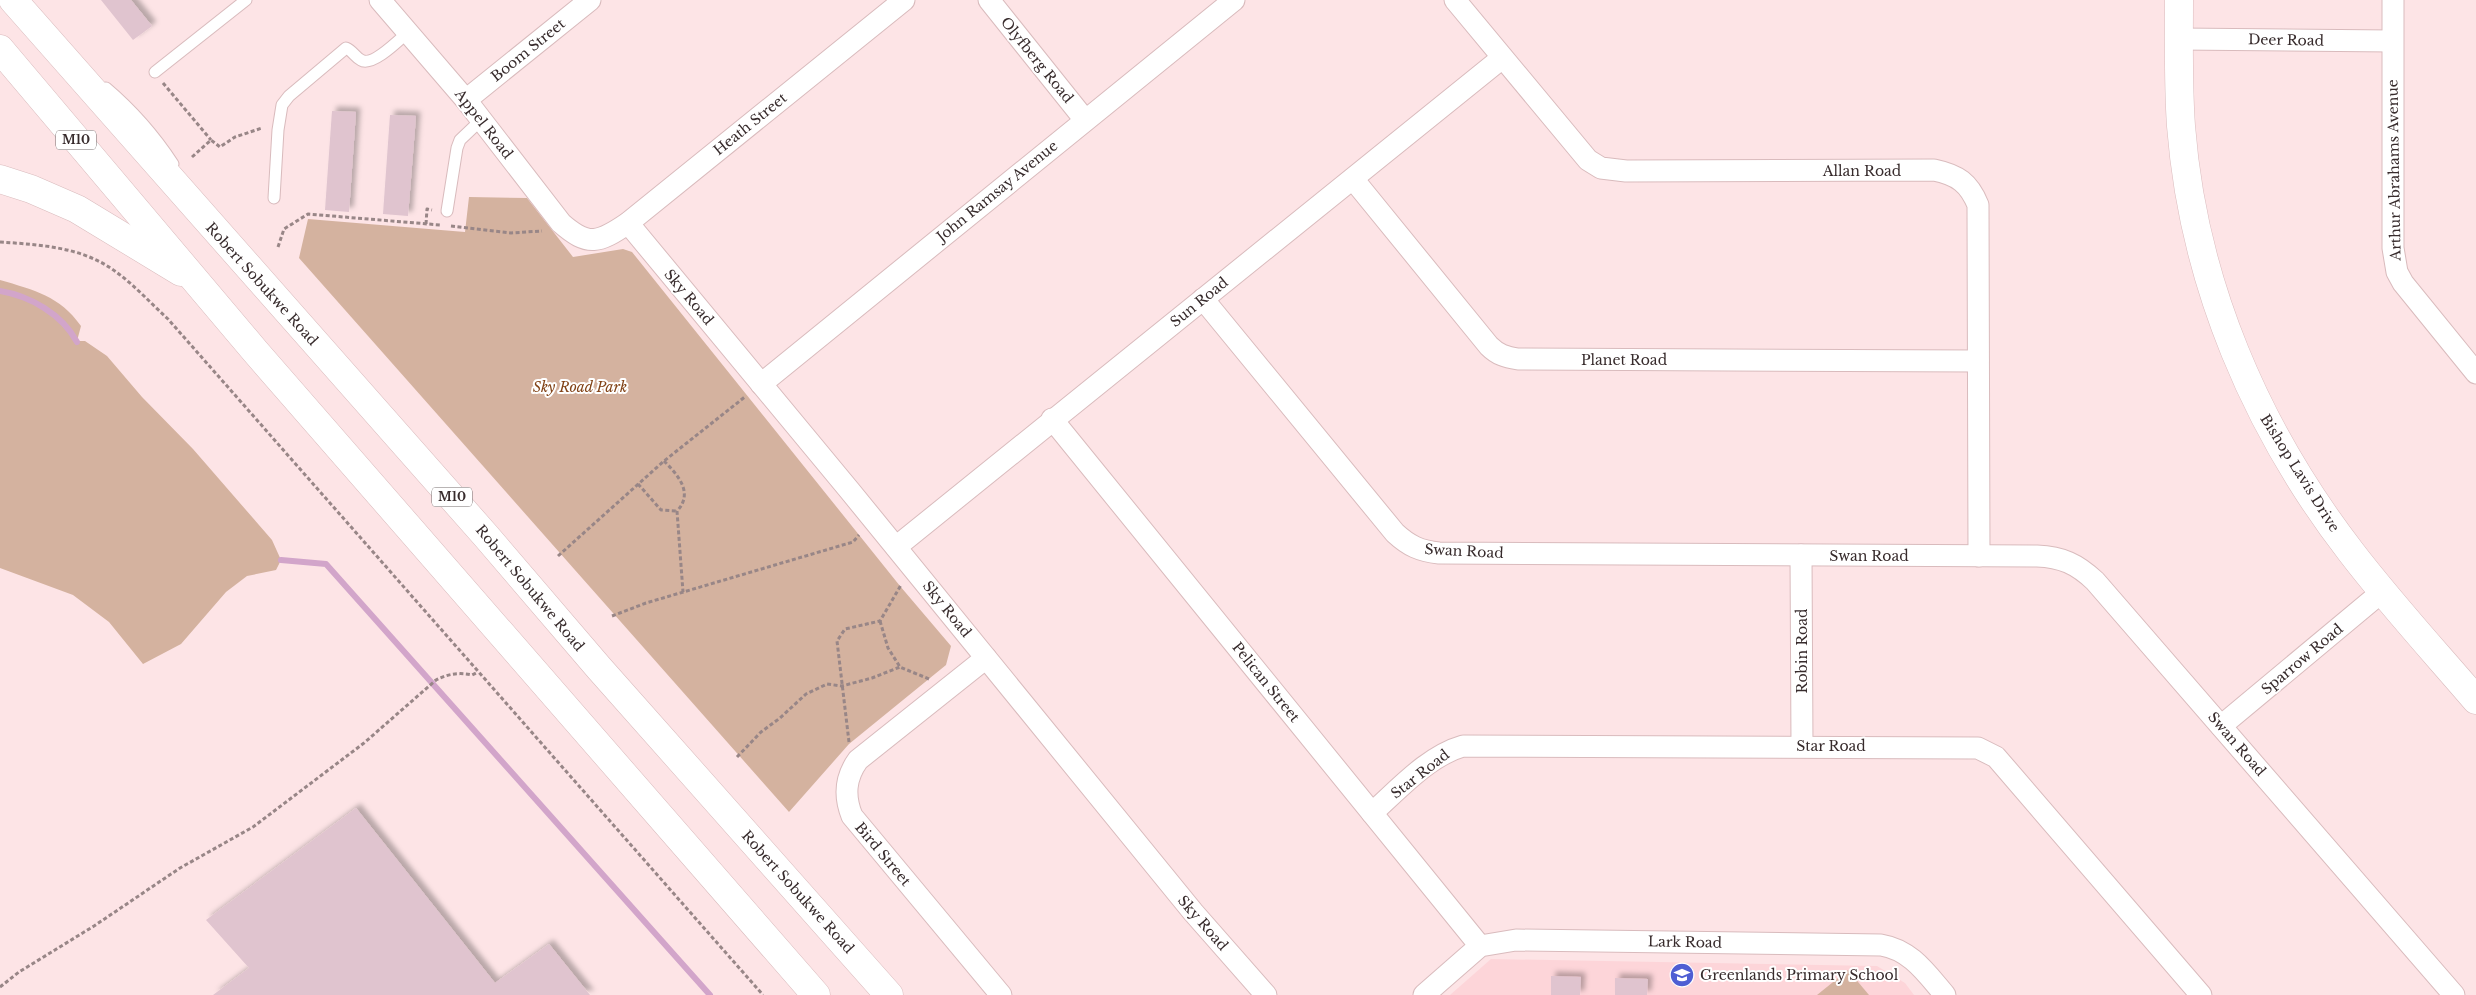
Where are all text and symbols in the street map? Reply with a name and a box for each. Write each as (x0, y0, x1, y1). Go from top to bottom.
street label: Olyfberg Road (997, 13, 1078, 107)
street label: Boom Street (487, 14, 569, 85)
street label: Deer Road (2248, 30, 2325, 50)
street label: Arthur Abrahams Avenue (2383, 79, 2405, 262)
street label: Appel Road (451, 85, 517, 163)
street label: Heath Street (710, 88, 791, 159)
road number: M10 (56, 130, 96, 150)
street label: John Ramsay Avenue (931, 137, 1061, 247)
street label: Allan Road (1822, 162, 1902, 180)
street label: Robert Sobukwe Road (202, 219, 322, 350)
street label: Sky Road (660, 265, 718, 329)
street label: Sun Road (1166, 273, 1232, 331)
street label: Planet Road (1581, 351, 1668, 369)
park label: Sky Road Park (533, 378, 627, 396)
street label: Bishop Lavis Drive (2256, 411, 2344, 535)
road number: M10 (432, 488, 472, 507)
street label: Robert Sobukwe Road (472, 521, 589, 655)
street label: Swan Road (1424, 540, 1505, 562)
street label: Swan Road (1829, 547, 1909, 565)
street label: Sky Road (919, 577, 976, 641)
street label: Robin Road (1793, 608, 1811, 693)
street label: Sparrow Road (2257, 619, 2347, 698)
street label: Pelican Street (1228, 638, 1304, 726)
street label: Swan Road (2204, 708, 2270, 780)
street label: Star Road (1796, 737, 1866, 755)
street label: Star Road (1387, 745, 1453, 803)
street label: Bird Street (851, 818, 915, 890)
street label: Robert Sobukwe Road (738, 827, 858, 958)
street label: Sky Road (1174, 892, 1232, 955)
street label: Lark Road (1648, 932, 1723, 952)
school or university icon: Greenlands Primary School (1669, 962, 1695, 988)
place label: Greenlands Primary School (1700, 966, 1899, 984)

